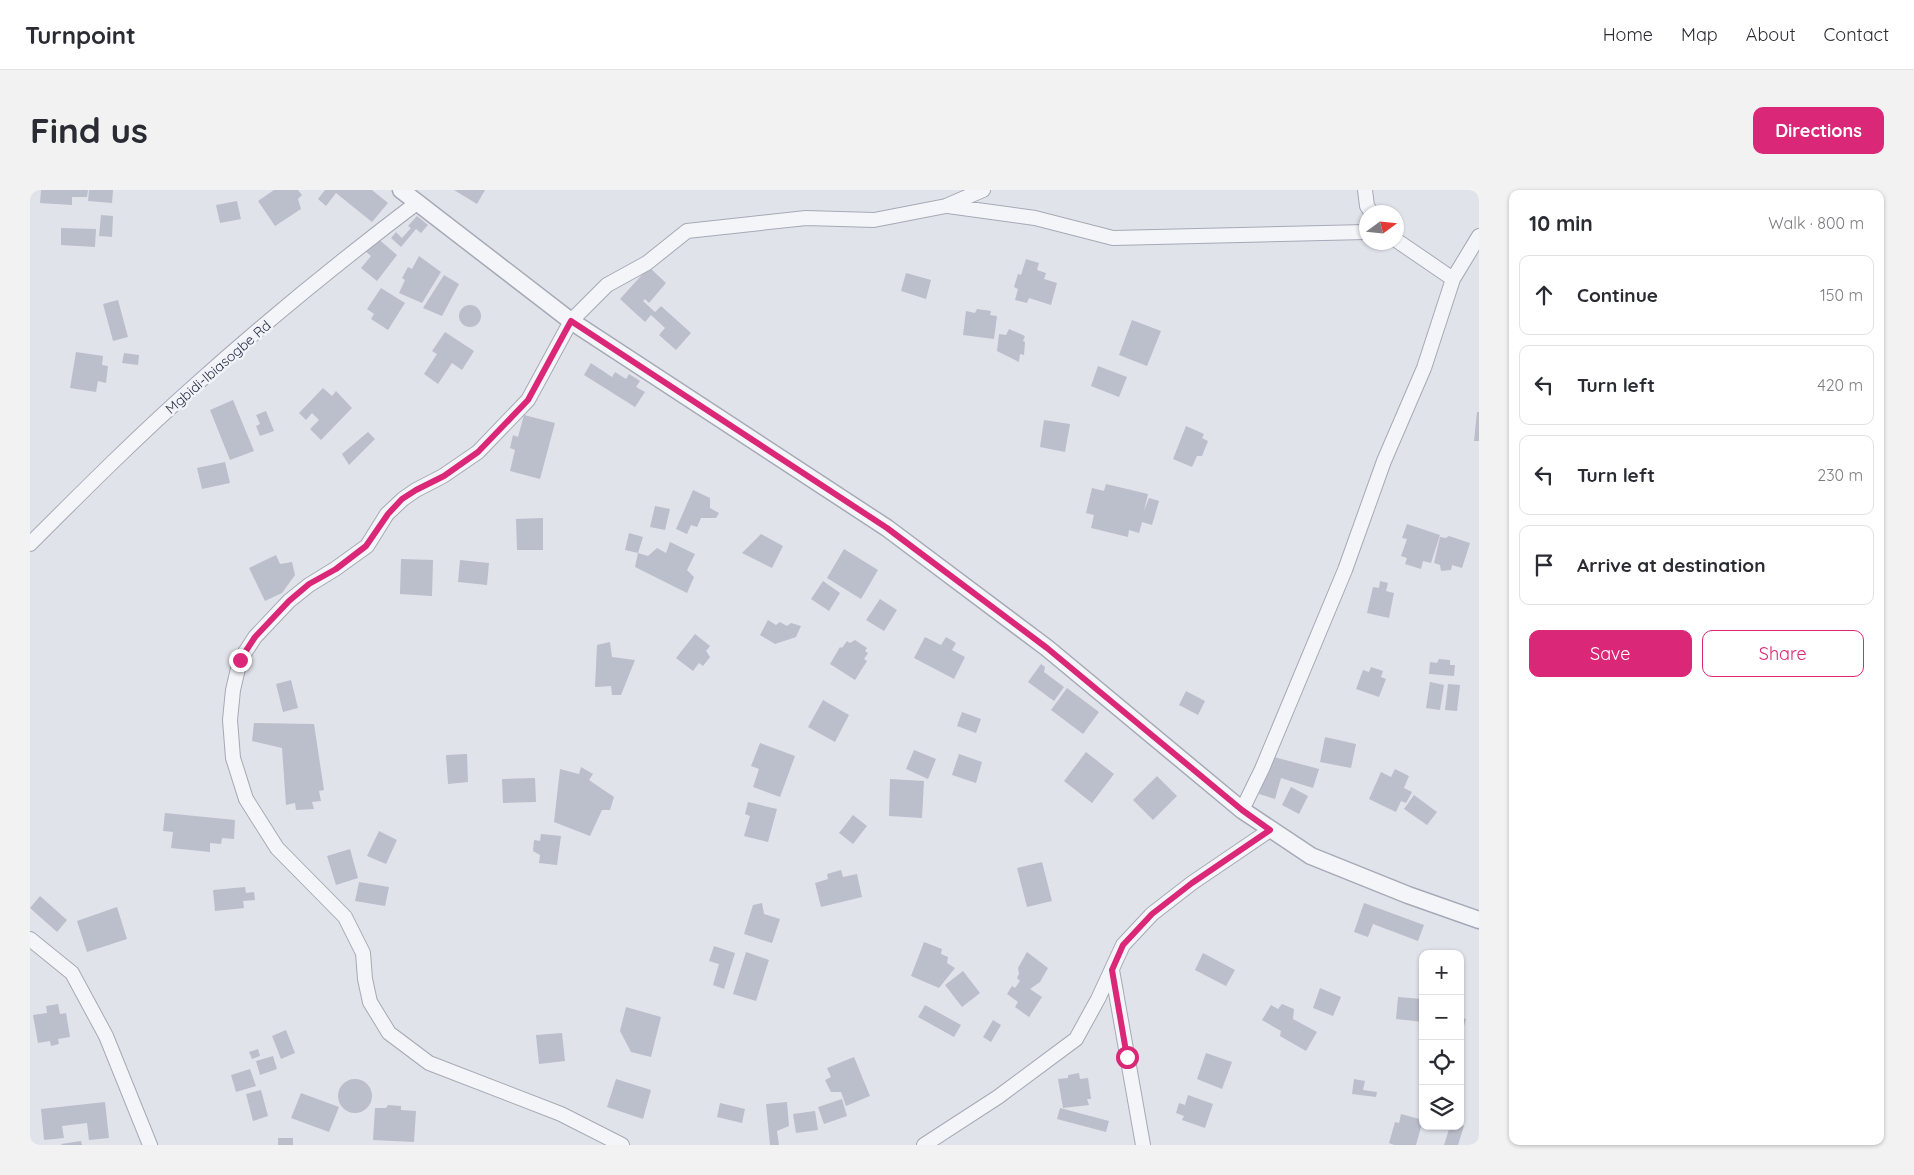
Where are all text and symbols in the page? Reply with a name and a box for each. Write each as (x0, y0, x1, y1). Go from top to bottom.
text: Turnpoint (25, 20, 136, 50)
text: Home (1603, 23, 1653, 46)
text: Map (1681, 23, 1718, 46)
text: About (1746, 23, 1796, 46)
text: Contact (1824, 23, 1889, 46)
button: Directions (1753, 107, 1884, 154)
text: Find us (30, 108, 148, 152)
north arrow (1359, 205, 1404, 250)
text: 10 min (1529, 210, 1593, 236)
text: Walk · 800 m (1768, 213, 1864, 233)
icon: ahead (1530, 281, 1558, 309)
text: Continue (1577, 283, 1658, 307)
text: 150 m (1820, 285, 1863, 305)
street label: Mgbidi-Ibiasogbe Rd (162, 316, 274, 418)
icon: left (1530, 371, 1558, 399)
text: Turn left (1577, 373, 1655, 397)
text: 420 m (1817, 375, 1863, 395)
icon: left (1530, 461, 1558, 489)
text: Turn left (1577, 463, 1655, 487)
text: 230 m (1817, 465, 1863, 485)
icon: arrive (1530, 551, 1558, 579)
text: Arrive at destination (1577, 553, 1766, 577)
button: Save (1529, 630, 1692, 677)
button: Share (1702, 630, 1864, 677)
route end (229, 649, 252, 672)
map controls (1419, 950, 1464, 1130)
button: + (1419, 950, 1464, 995)
button: − (1419, 995, 1464, 1040)
button: locate (1419, 1040, 1464, 1085)
route start (1116, 1046, 1139, 1069)
button: layers (1419, 1085, 1464, 1130)

